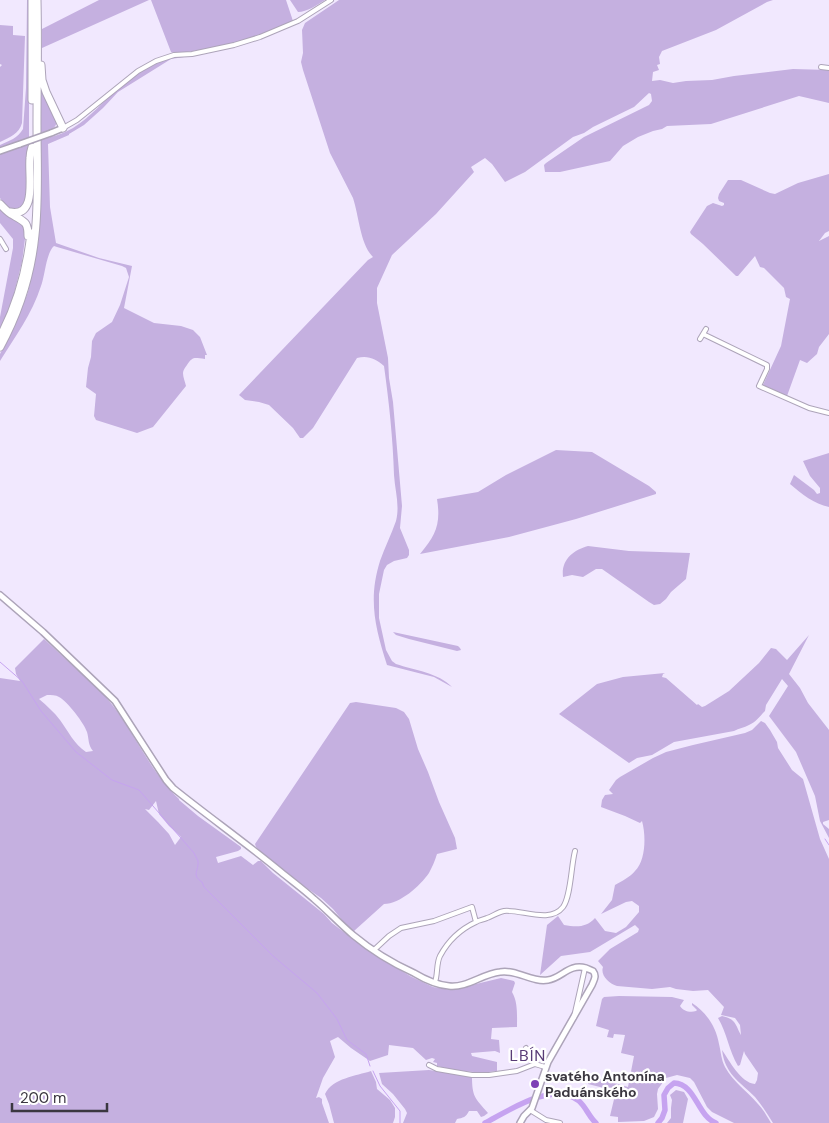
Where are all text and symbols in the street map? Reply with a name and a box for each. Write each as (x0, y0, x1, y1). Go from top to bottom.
district label: LBÍN (510, 1045, 546, 1066)
place label: svatého Antonína Paduánského (545, 1067, 665, 1101)
marker: svatého Antonína Paduánského (529, 1078, 541, 1090)
scale bar (12, 1080, 108, 1112)
text: 200 m (20, 1088, 66, 1108)

